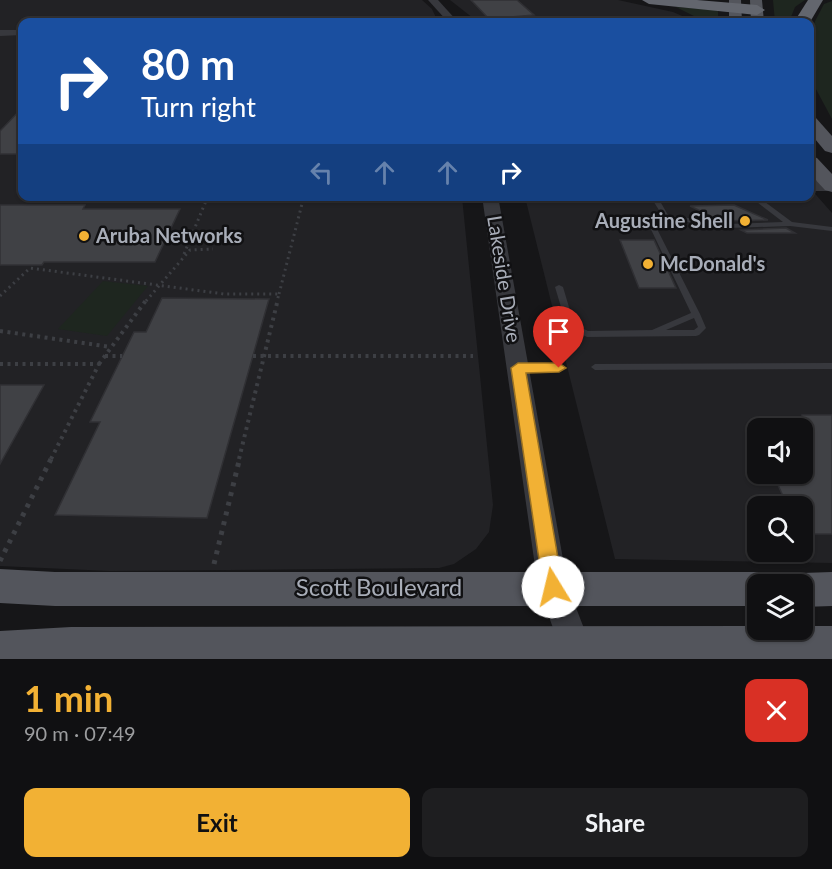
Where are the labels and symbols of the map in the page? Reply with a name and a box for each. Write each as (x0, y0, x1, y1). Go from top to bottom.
place label: Augustine Shell (594, 208, 733, 232)
street label: Lakeside Drive (483, 214, 527, 344)
marker: Augustine Shell (738, 214, 752, 228)
place label: Aruba Networks (95, 223, 243, 247)
marker: Aruba Networks (77, 229, 91, 243)
place label: McDonald's (660, 251, 765, 275)
marker: McDonald's (641, 257, 655, 271)
pin (533, 306, 584, 368)
position arrow (521, 555, 585, 619)
street label: Scott Boulevard (296, 572, 462, 601)

